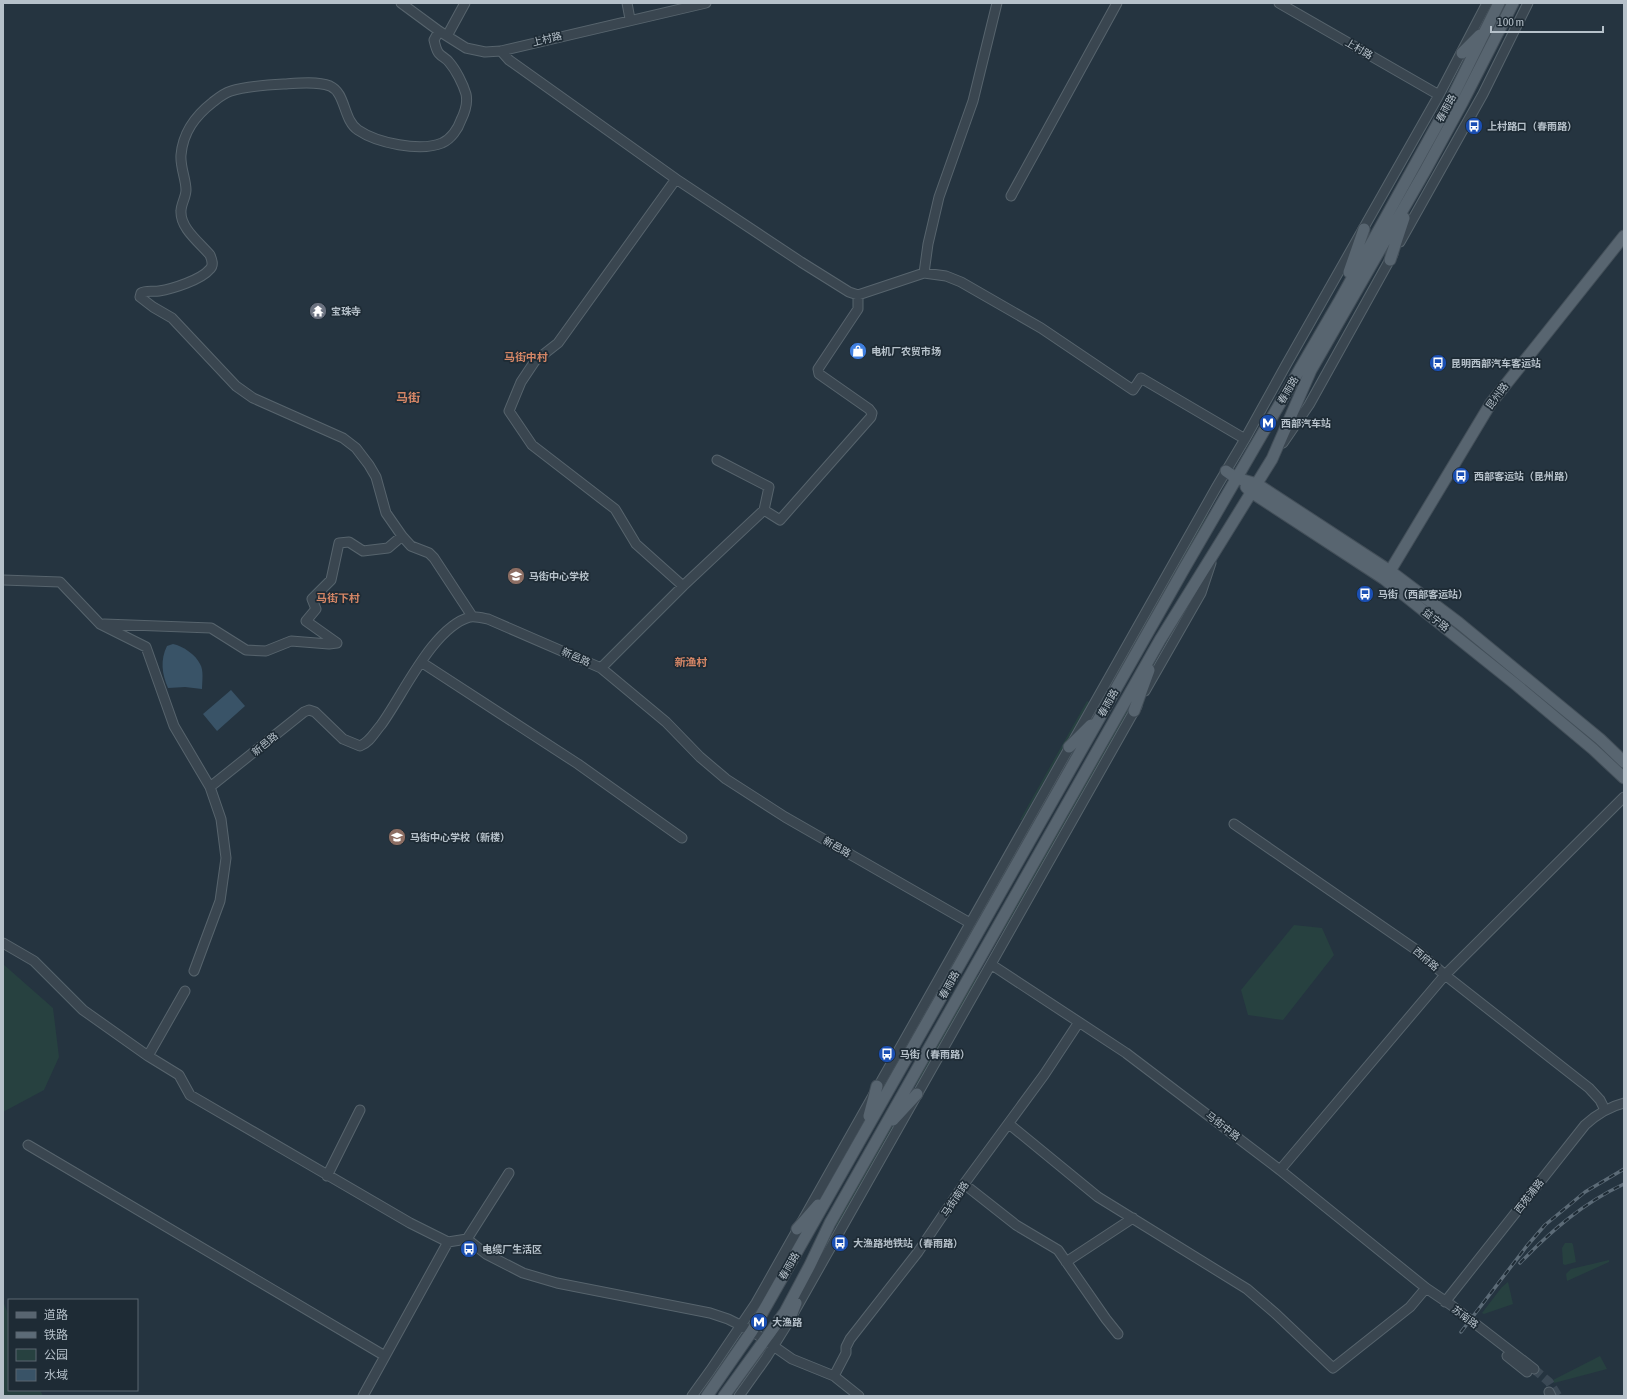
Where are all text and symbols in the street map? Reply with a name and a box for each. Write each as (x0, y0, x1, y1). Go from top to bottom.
scale bar (1491, 8, 1603, 34)
text: 100 m (1497, 15, 1524, 29)
street label: 上村路 (531, 30, 563, 48)
street label: 上村路 (1343, 37, 1375, 61)
street label: 春雨路 (1434, 92, 1458, 124)
bus stop icon: 上村路口（春雨路） (1464, 116, 1484, 136)
place label: 上村路口（春雨路） (1487, 120, 1577, 132)
temple icon: 宝珠寺 (308, 301, 328, 321)
place label: 宝珠寺 (331, 306, 361, 317)
shop icon: 电机厂农贸市场 (848, 341, 868, 361)
place label: 电机厂农贸市场 (871, 346, 941, 357)
district label: 马街中村 (504, 351, 548, 363)
bus stop icon: 昆明西部汽车客运站 (1428, 353, 1448, 373)
place label: 昆明西部汽车客运站 (1451, 358, 1541, 369)
street label: 春雨路 (1276, 374, 1300, 406)
street label: 昆州路 (1484, 381, 1510, 411)
district label: 马街 (396, 391, 420, 405)
metro station icon: 西部汽车站 (1258, 413, 1278, 433)
place label: 西部汽车站 (1281, 418, 1331, 429)
bus stop icon: 西部客运站（昆州路） (1451, 466, 1471, 486)
place label: 西部客运站（昆州路） (1474, 470, 1574, 482)
school or university icon: 马街中心学校 (506, 566, 526, 586)
place label: 马街中心学校 (529, 570, 589, 582)
bus stop icon: 马街（西部客运站） (1355, 584, 1375, 604)
place label: 马街（西部客运站） (1378, 589, 1468, 600)
district label: 马街下村 (316, 592, 360, 604)
street label: 益宁路 (1421, 606, 1451, 634)
street label: 新邑路 (560, 646, 592, 668)
district label: 新渔村 (675, 656, 708, 668)
street label: 春雨路 (1096, 687, 1120, 719)
street label: 新邑路 (250, 730, 280, 758)
school or university icon: 马街中心学校（新楼） (387, 827, 407, 847)
place label: 马街中心学校（新楼） (410, 831, 510, 843)
street label: 新邑路 (821, 835, 853, 859)
street label: 西府路 (1411, 945, 1441, 973)
street label: 春雨路 (937, 969, 961, 1001)
bus stop icon: 马街（春雨路） (877, 1044, 897, 1064)
place label: 马街（春雨路） (900, 1049, 970, 1060)
street label: 马街中路 (1204, 1109, 1242, 1143)
street label: 西苑浦路 (1512, 1177, 1546, 1215)
street label: 马街南路 (939, 1179, 971, 1219)
bus stop icon: 大渔路地铁站（春雨路） (830, 1233, 850, 1253)
place label: 大渔路地铁站（春雨路） (853, 1238, 963, 1249)
bus stop icon: 电缆厂生活区 (459, 1239, 479, 1259)
place label: 电缆厂生活区 (482, 1243, 542, 1255)
street label: 春雨路 (777, 1250, 801, 1282)
legend (8, 1299, 138, 1391)
street label: 苏南路 (1450, 1304, 1480, 1330)
text: 道路 (44, 1308, 68, 1322)
metro station icon: 大渔路 (749, 1312, 769, 1332)
place label: 大渔路 (772, 1317, 803, 1328)
text: 铁路 (44, 1328, 68, 1342)
text: 公园 (44, 1348, 68, 1362)
text: 水域 (44, 1368, 68, 1382)

